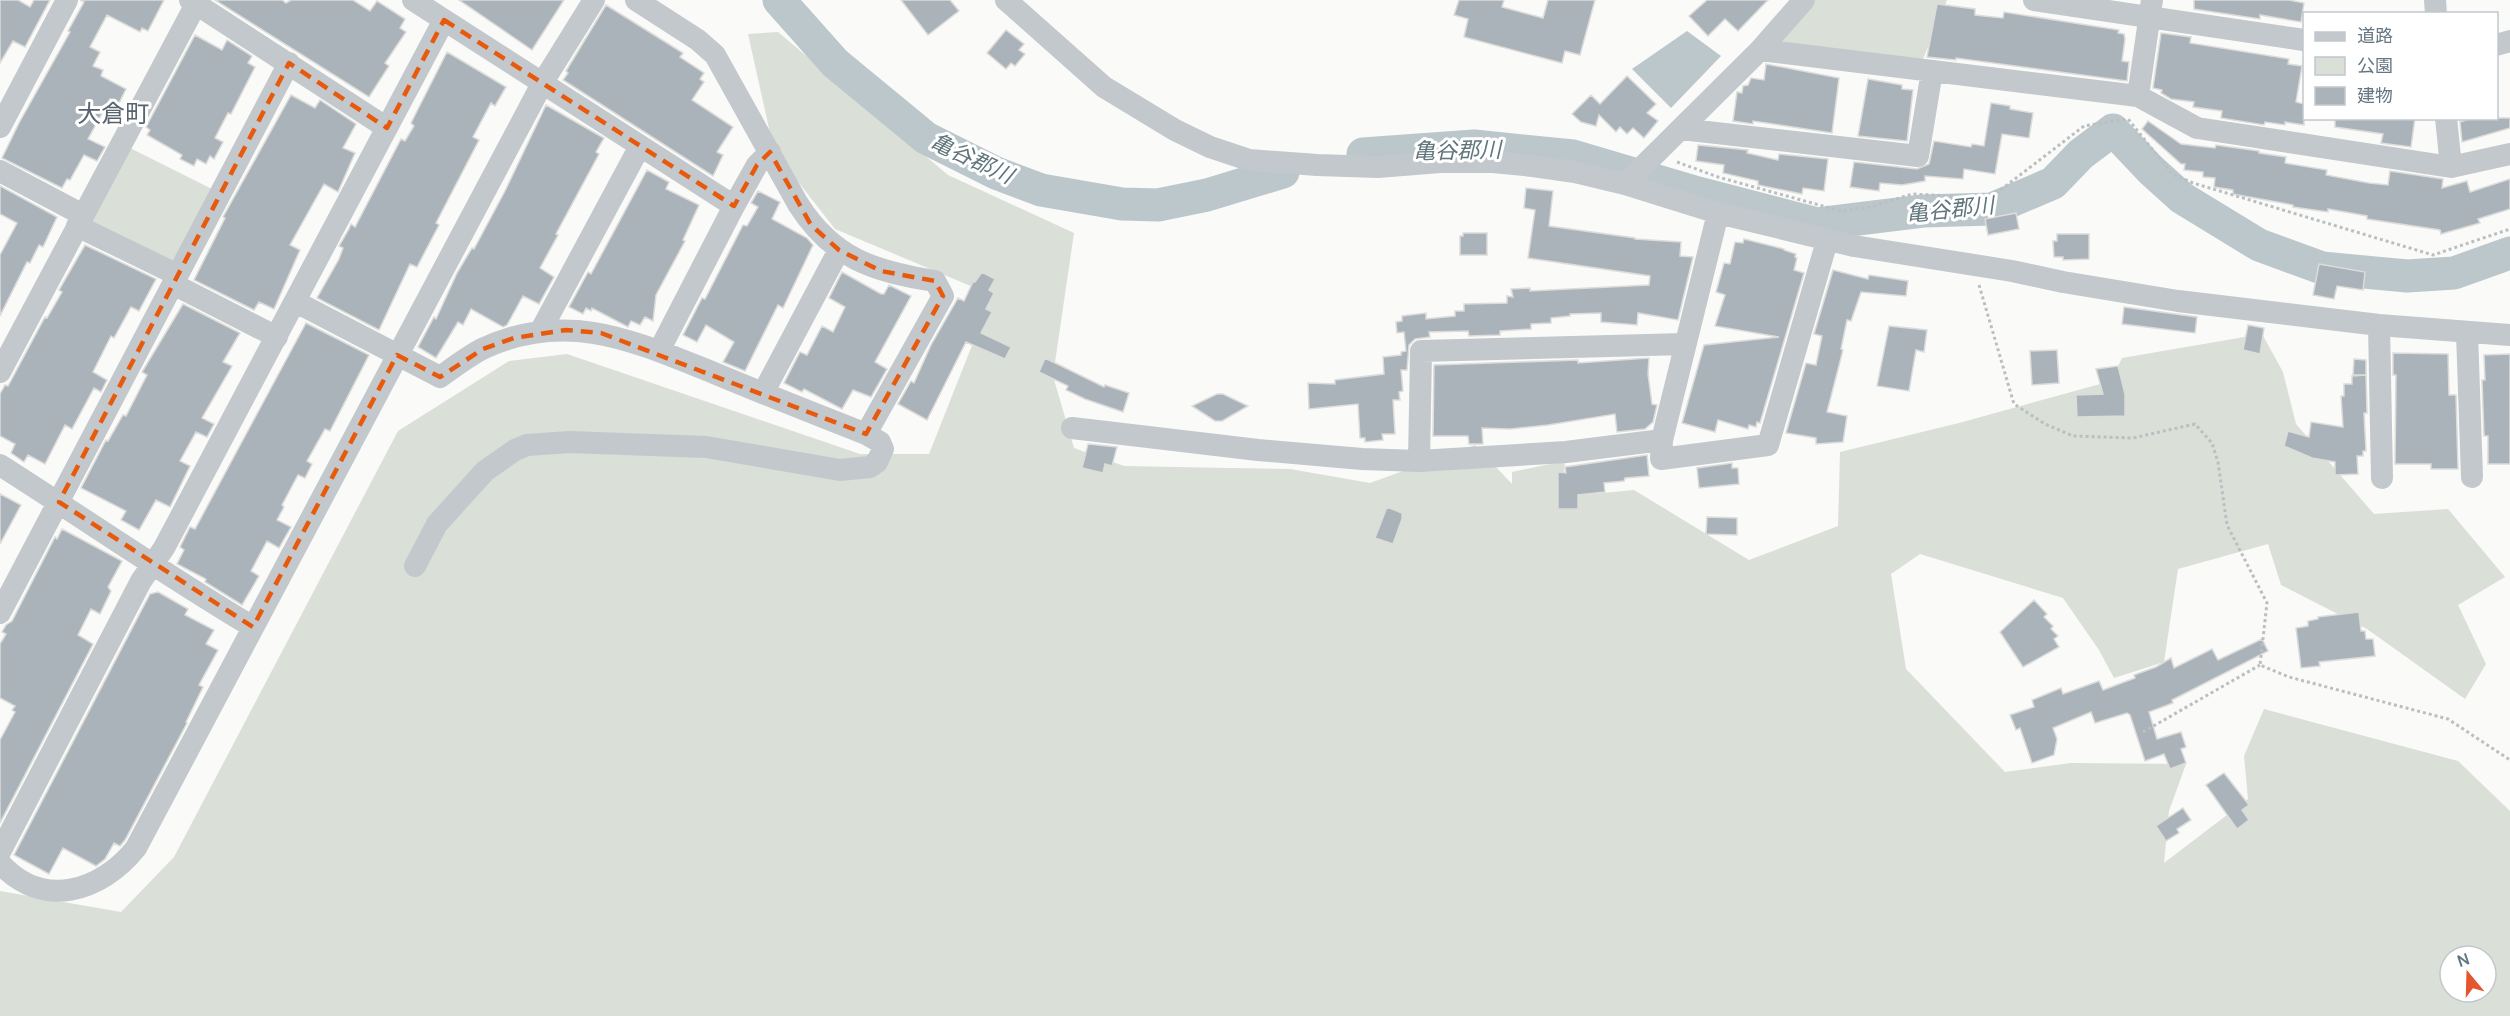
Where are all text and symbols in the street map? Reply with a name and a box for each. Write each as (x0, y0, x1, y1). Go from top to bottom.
legend (2303, 12, 2498, 120)
text: 道路 (2357, 23, 2393, 47)
text: 公園 (2357, 53, 2393, 77)
text: 建物 (2357, 83, 2393, 107)
district label: 大倉町 (77, 96, 149, 129)
water label: 亀谷郡川 (926, 126, 1020, 191)
water label: 亀谷郡川 (1413, 134, 1503, 166)
water label: 亀谷郡川 (1905, 189, 1997, 229)
north arrow (2438, 944, 2498, 1004)
text: N (2454, 948, 2472, 972)

